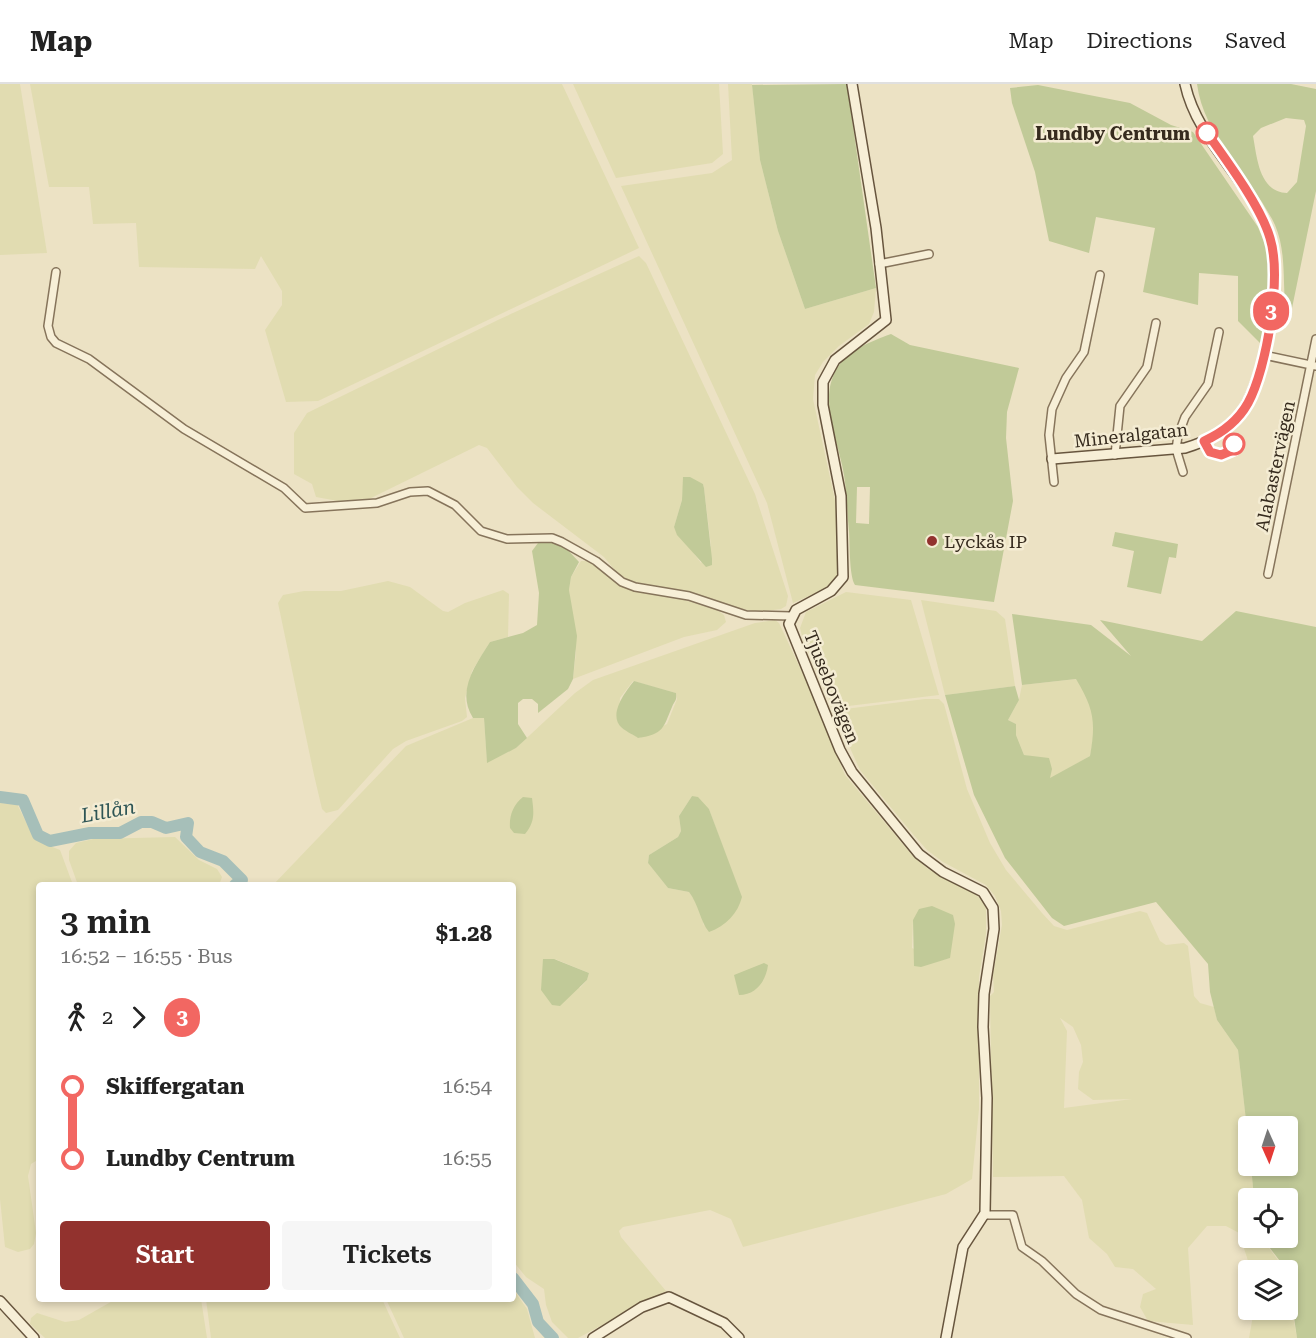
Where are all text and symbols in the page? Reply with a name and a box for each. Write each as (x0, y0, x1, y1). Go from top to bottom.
text: Map (30, 25, 92, 58)
text: Map (1009, 29, 1053, 53)
text: Directions (1086, 29, 1192, 53)
text: Saved (1225, 29, 1286, 53)
marker: Lundby Centrum (1196, 122, 1218, 144)
place label: Lundby Centrum (1035, 123, 1191, 144)
line badge: 3 (1252, 292, 1290, 330)
text: 3 (1265, 299, 1277, 323)
street label: Alabastervägen (1251, 398, 1299, 533)
street label: Mineralgatan (1073, 419, 1189, 451)
unlabelled marker (1223, 433, 1245, 455)
place label: Lyckås IP (944, 531, 1027, 552)
marker: Lyckås IP (925, 534, 939, 548)
street label: Tjusebovägen (800, 627, 864, 747)
water label: Lillån (78, 794, 137, 828)
text: 3 min (60, 902, 151, 941)
text: $1.28 (436, 921, 492, 946)
text: 16:52 – 16:55 · Bus (60, 944, 232, 968)
icon: walk (60, 1001, 93, 1034)
icon: forward (122, 1001, 155, 1034)
text: 2 (102, 1005, 113, 1029)
text: 3 (176, 1005, 188, 1029)
text: Skiffergatan (106, 1074, 244, 1099)
text: 16:54 (442, 1074, 492, 1098)
north arrow (1238, 1116, 1298, 1176)
map controls (1238, 1116, 1298, 1320)
text: Lundby Centrum (106, 1146, 295, 1171)
text: 16:55 (442, 1146, 492, 1170)
button: locate (1238, 1188, 1298, 1248)
button: Start (60, 1221, 270, 1290)
button: Tickets (282, 1221, 492, 1290)
button: layers (1238, 1260, 1298, 1320)

